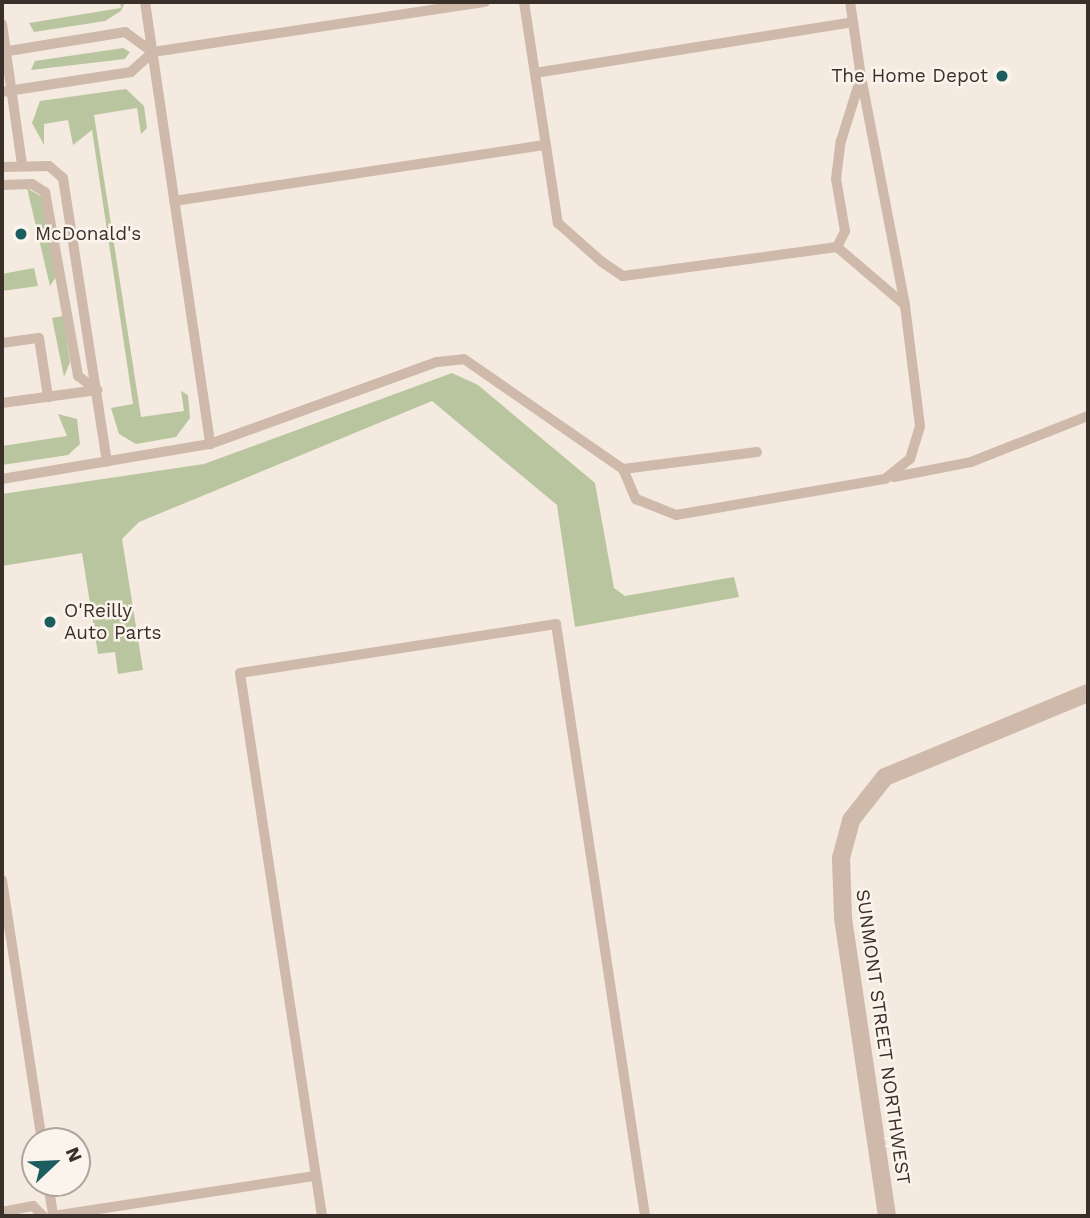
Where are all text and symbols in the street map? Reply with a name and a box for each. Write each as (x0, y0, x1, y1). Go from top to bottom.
place label: The Home Depot (831, 65, 988, 87)
marker: The Home Depot (994, 68, 1010, 84)
place label: McDonald's (35, 223, 141, 245)
marker: McDonald's (13, 226, 29, 242)
place label: O'Reilly Auto Parts (64, 600, 161, 644)
marker: O'Reilly Auto Parts (42, 614, 58, 630)
street label: SUNMONT STREET NORTHWEST (851, 887, 915, 1187)
north arrow (21, 1127, 91, 1197)
text: N (61, 1143, 87, 1165)

